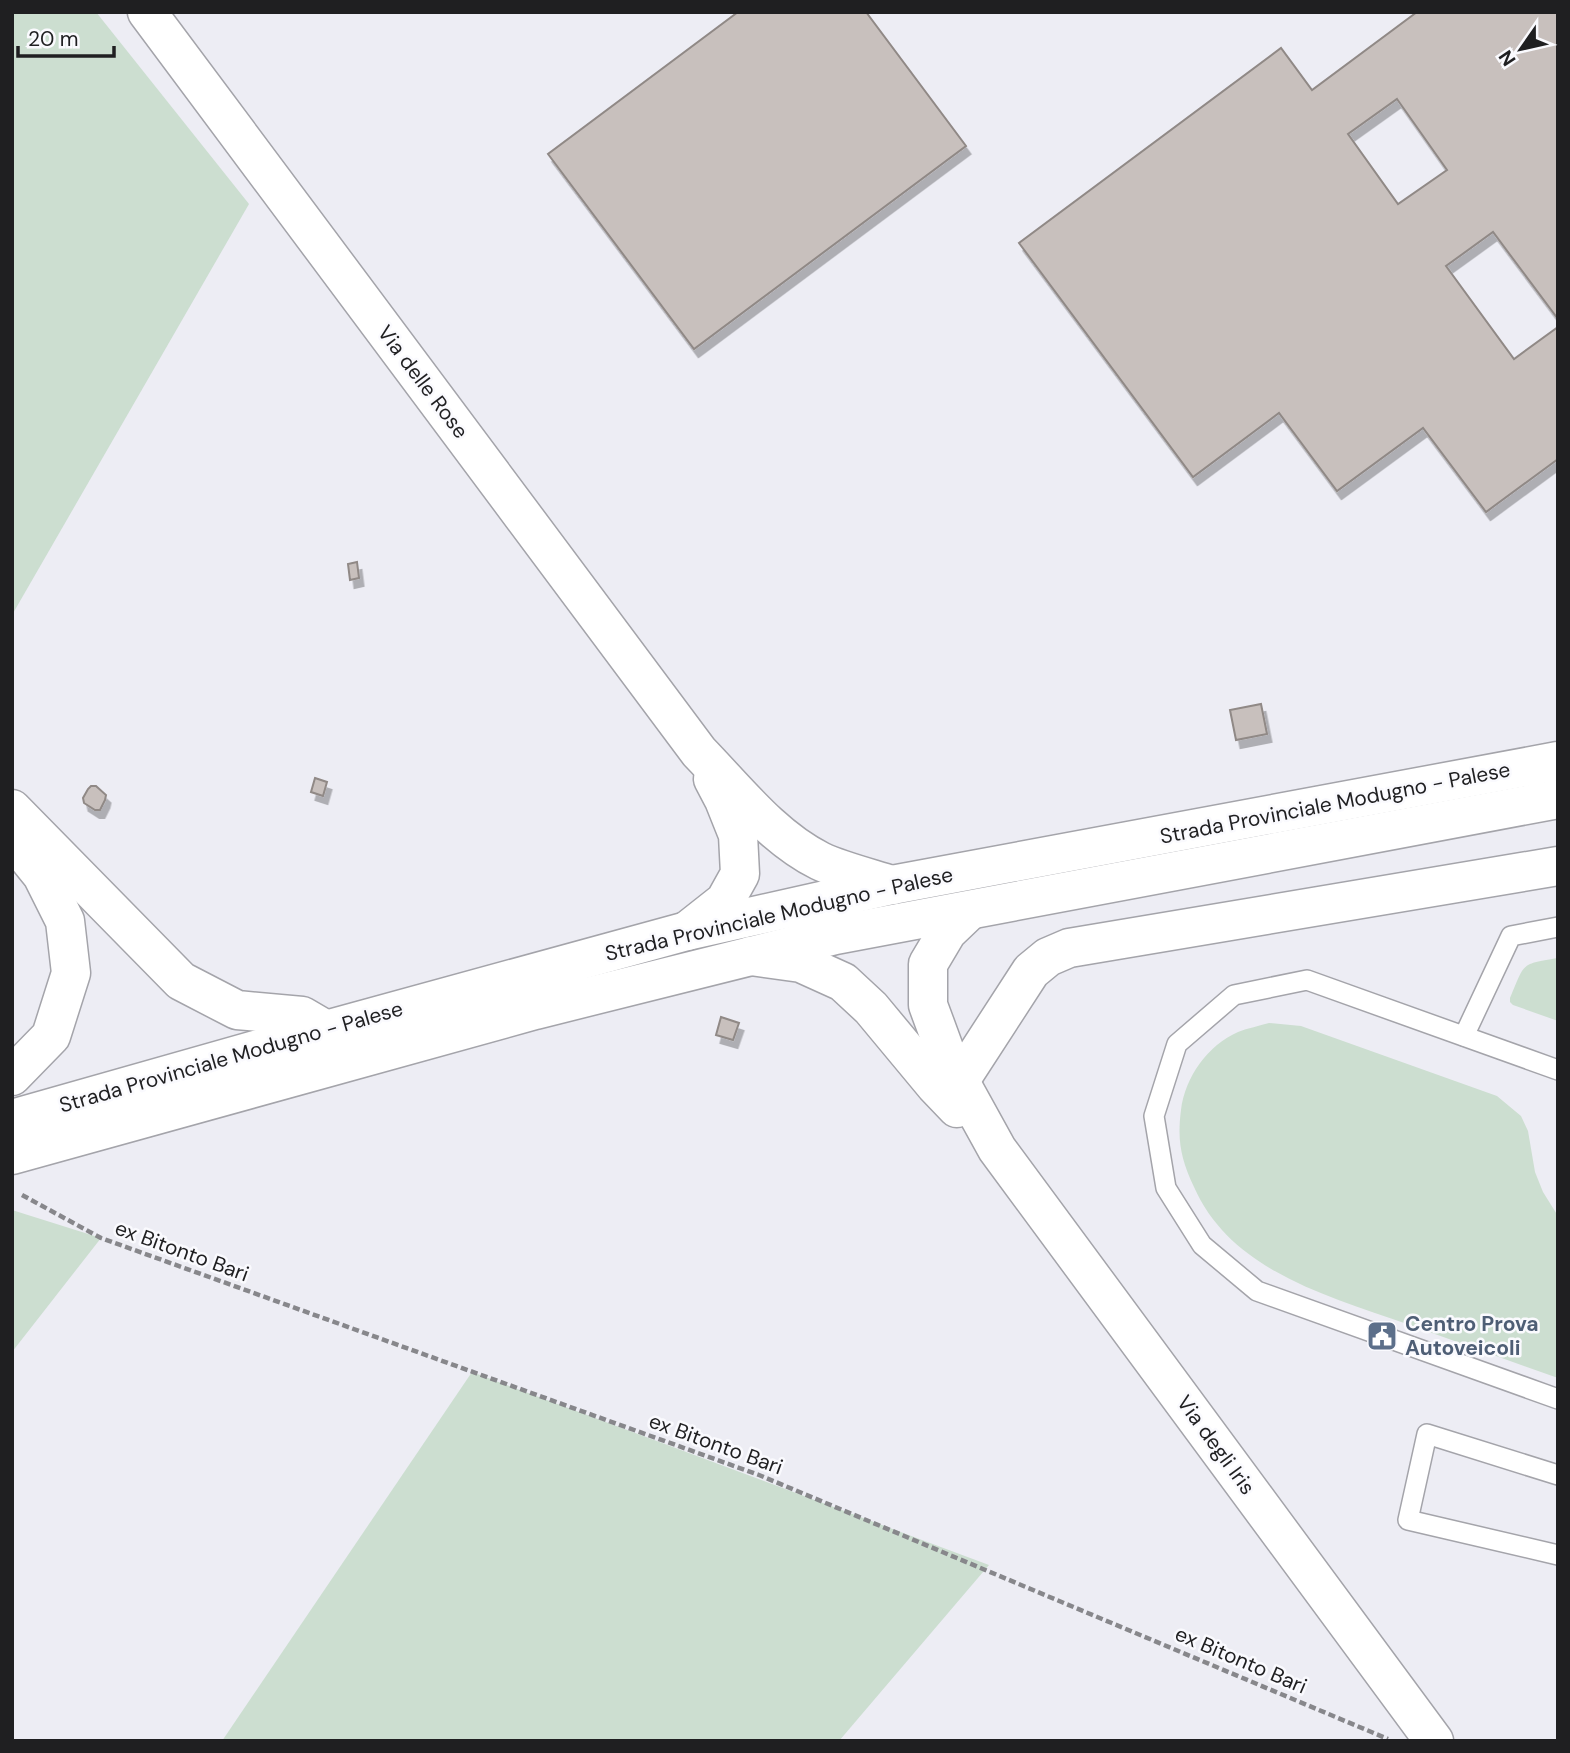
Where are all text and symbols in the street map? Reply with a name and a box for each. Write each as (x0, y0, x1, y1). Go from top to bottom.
scale bar (18, 14, 114, 58)
north arrow (1486, 14, 1556, 84)
text: 20 m (28, 25, 79, 53)
text: N (1493, 45, 1522, 71)
street label: Via delle Rose (371, 320, 475, 444)
street label: Strada Provinciale Modugno - Palese (1157, 755, 1513, 851)
street label: Strada Provinciale Modugno - Palese (602, 860, 956, 968)
street label: Strada Provinciale Modugno - Palese (56, 994, 406, 1120)
street label: ex Bitonto Bari (111, 1214, 253, 1288)
place label: Centro Prova Autoveicoli (1405, 1310, 1539, 1362)
public building icon: Centro Prova Autoveicoli (1365, 1319, 1399, 1353)
street label: Via degli Iris (1170, 1390, 1262, 1500)
street label: ex Bitonto Bari (645, 1407, 787, 1481)
street label: ex Bitonto Bari (1171, 1620, 1311, 1700)

